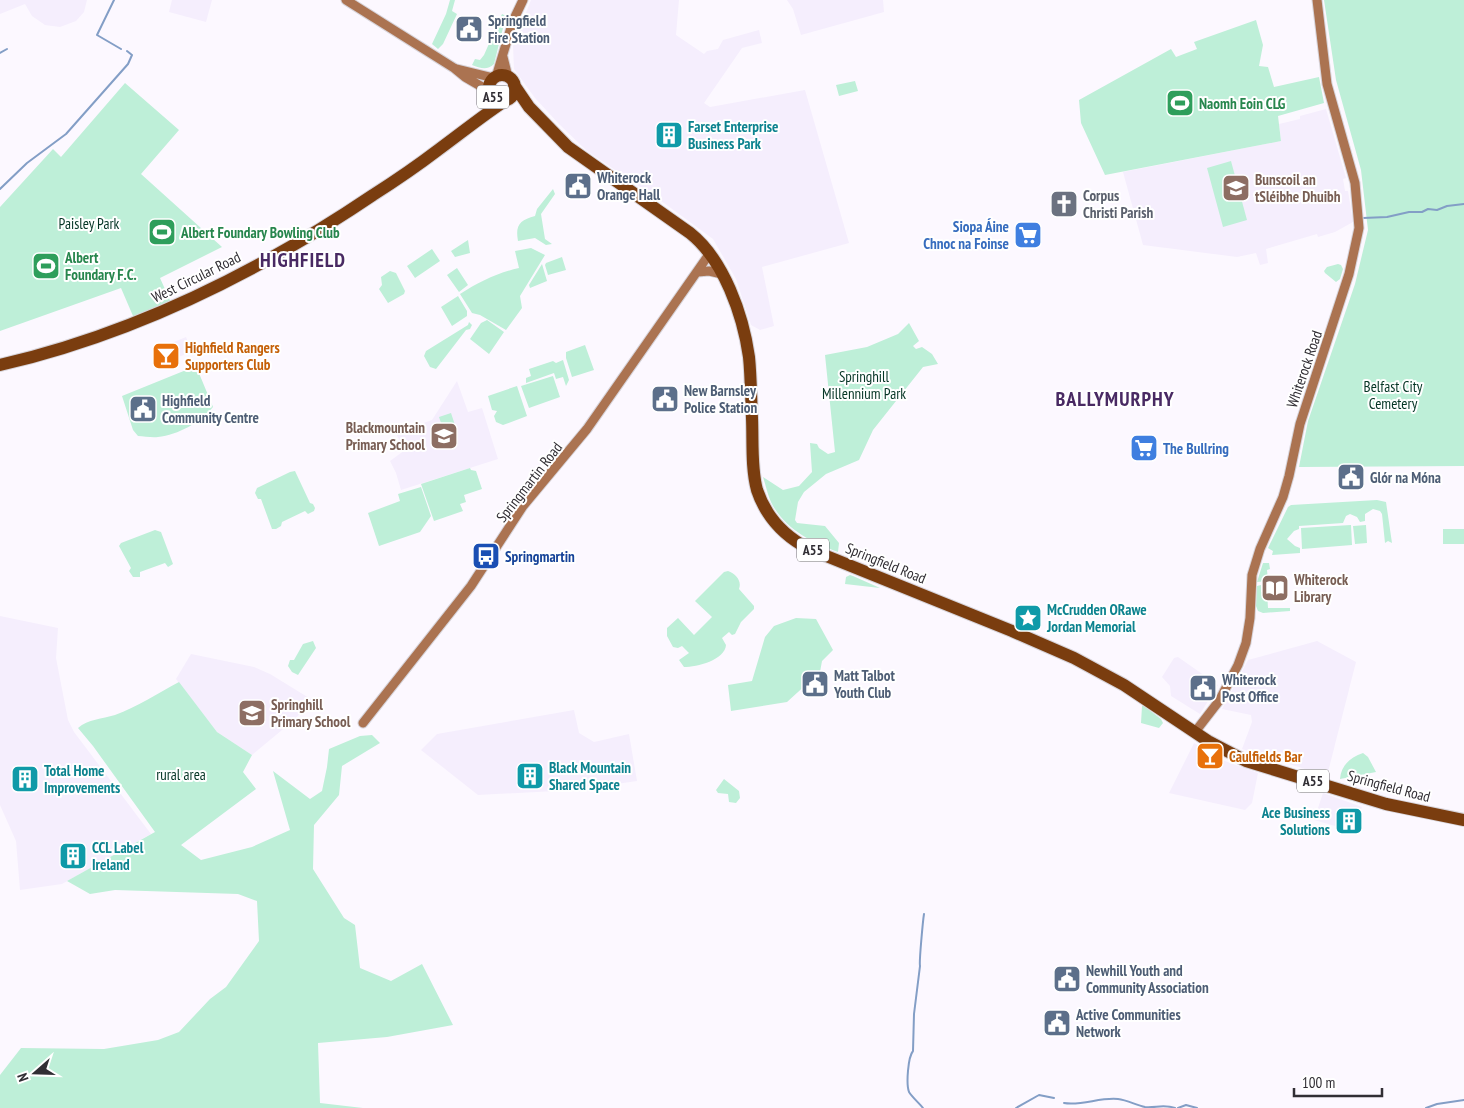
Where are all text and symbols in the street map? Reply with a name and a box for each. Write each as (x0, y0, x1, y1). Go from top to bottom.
place label: Springfield Fire Station (488, 11, 550, 47)
public building icon: Springfield Fire Station (454, 14, 484, 44)
road number: A55 (477, 85, 509, 108)
sports icon: Naomh Eoin CLG (1165, 88, 1195, 118)
place label: Naomh Eoin CLG (1199, 94, 1286, 113)
place label: Farset Enterprise Business Park (688, 117, 779, 153)
building icon: Farset Enterprise Business Park (654, 120, 684, 150)
place label: Whiterock Orange Hall (596, 168, 661, 204)
place label: Bunscoil an tSléibhe Dhuibh (1255, 170, 1341, 206)
public building icon: Whiterock Orange Hall (563, 171, 593, 201)
school or university icon: Bunscoil an tSléibhe Dhuibh (1221, 173, 1251, 203)
place label: Corpus Christi Parish (1083, 186, 1153, 222)
church icon: Corpus Christi Parish (1049, 189, 1079, 219)
park label: Paisley Park (59, 214, 120, 233)
sports icon: Albert Foundary Bowling Club (147, 217, 177, 247)
place label: Siopa Áine Chnoc na Foinse (923, 217, 1009, 253)
supermarket icon: Siopa Áine Chnoc na Foinse (1013, 220, 1043, 250)
place label: Albert Foundary Bowling Club (180, 223, 340, 242)
street label: West Circular Road (148, 247, 244, 307)
district label: HIGHFIELD (260, 247, 346, 273)
place label: Albert Foundary F.C. (64, 248, 137, 284)
sports icon: Albert Foundary F.C. (31, 251, 61, 281)
street label: Whiterock Road (1282, 328, 1326, 410)
place label: Highfield Rangers Supporters Club (185, 338, 280, 374)
bar icon: Highfield Rangers Supporters Club (151, 341, 181, 371)
park label: Springhill Millennium Park (822, 367, 906, 403)
park label: Belfast City Cemetery (1364, 377, 1423, 413)
place label: New Barnsley Police Station (684, 381, 758, 417)
public building icon: New Barnsley Police Station (650, 384, 680, 414)
district label: BALLYMURPHY (1055, 386, 1175, 412)
place label: Highfield Community Centre (162, 391, 259, 427)
public building icon: Highfield Community Centre (128, 394, 158, 424)
place label: Blackmountain Primary School (346, 418, 425, 454)
school or university icon: Blackmountain Primary School (429, 421, 459, 451)
supermarket icon: The Bullring (1129, 433, 1159, 463)
street label: Springmartin Road (492, 438, 566, 526)
place label: The Bullring (1163, 439, 1229, 458)
public building icon: Glór na Móna (1336, 462, 1366, 492)
place label: Glór na Móna (1370, 468, 1441, 487)
road number: A55 (797, 538, 829, 562)
street label: Springfield Road (843, 538, 929, 588)
bus stop icon: Springmartin (471, 541, 501, 571)
place label: Springmartin (505, 547, 575, 566)
place label: Whiterock Library (1293, 570, 1349, 606)
library icon: Whiterock Library (1260, 573, 1290, 603)
place label: McCrudden ORawe Jordan Memorial (1046, 600, 1147, 636)
place icon: McCrudden ORawe Jordan Memorial (1013, 603, 1043, 633)
place label: Matt Talbot Youth Club (833, 666, 895, 702)
public building icon: Matt Talbot Youth Club (800, 669, 830, 699)
place label: Whiterock Post Office (1221, 670, 1279, 706)
public building icon: Whiterock Post Office (1188, 673, 1218, 703)
place label: Springhill Primary School (271, 695, 351, 731)
school or university icon: Springhill Primary School (237, 698, 267, 728)
bar icon: Caulfields Bar (1195, 741, 1225, 771)
place label: Caulfields Bar (1229, 747, 1303, 766)
place label: Black Mountain Shared Space (549, 758, 631, 794)
place label: Total Home Improvements (44, 761, 120, 797)
building icon: Black Mountain Shared Space (515, 761, 545, 791)
building icon: Total Home Improvements (10, 764, 40, 794)
park label: rural area (156, 765, 206, 784)
street label: Springfield Road (1346, 766, 1432, 806)
road number: A55 (1297, 769, 1329, 792)
place label: Ace Business Solutions (1261, 803, 1330, 839)
building icon: Ace Business Solutions (1334, 806, 1364, 836)
place label: CCL Label Ireland (92, 838, 144, 874)
building icon: CCL Label Ireland (58, 841, 88, 871)
place label: Newhill Youth and Community Association (1086, 961, 1209, 997)
public building icon: Newhill Youth and Community Association (1052, 964, 1082, 994)
place label: Active Communities Network (1075, 1005, 1181, 1041)
public building icon: Active Communities Network (1042, 1008, 1072, 1038)
north arrow (10, 1048, 60, 1098)
scale bar (1294, 1066, 1382, 1098)
text: N (13, 1071, 33, 1084)
text: 100 m (1302, 1073, 1335, 1092)

